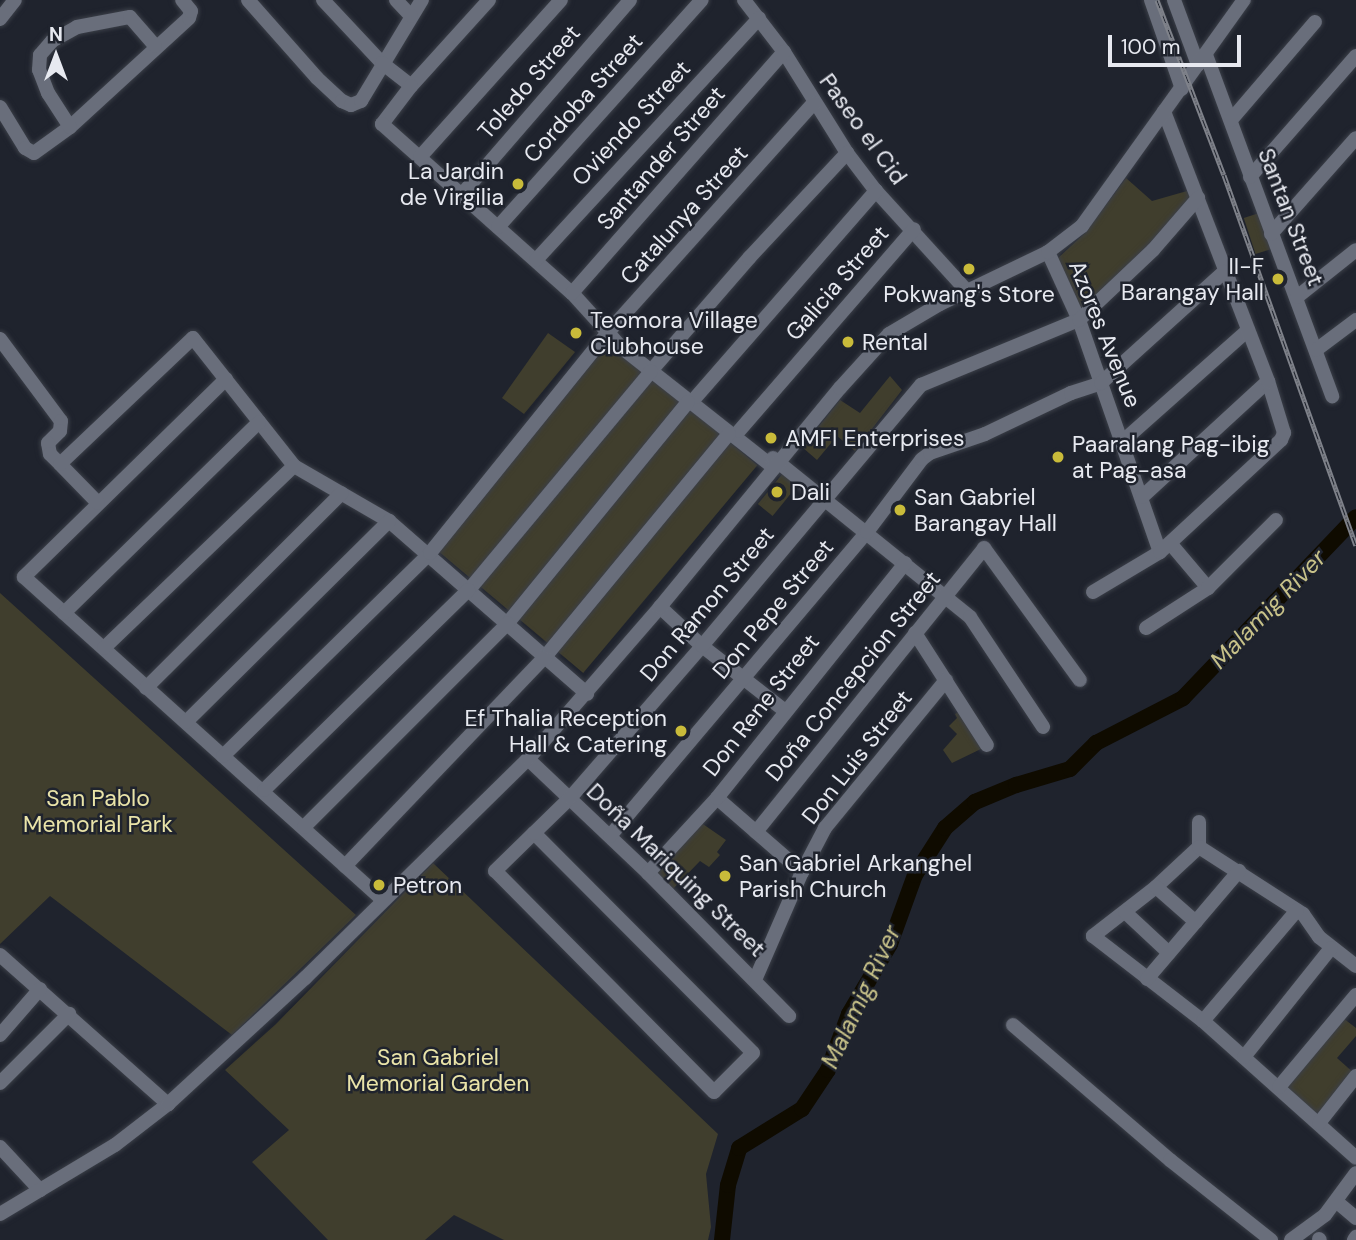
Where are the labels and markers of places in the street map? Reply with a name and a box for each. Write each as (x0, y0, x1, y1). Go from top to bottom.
place label: La Jardin de Virgilia (400, 157, 504, 211)
marker: La Jardin de Virgilia (510, 176, 526, 192)
place label: II-F Barangay Hall (1121, 252, 1264, 306)
marker: Pokwang's Store (961, 261, 977, 277)
marker: II-F Barangay Hall (1270, 271, 1286, 287)
place label: Pokwang's Store (883, 280, 1055, 308)
place label: Teomora Village Clubhouse (590, 306, 758, 360)
marker: Teomora Village Clubhouse (568, 325, 584, 341)
place label: Rental (862, 328, 928, 356)
marker: Rental (840, 334, 856, 350)
place label: AMFI Enterprises (785, 424, 964, 452)
marker: AMFI Enterprises (763, 430, 779, 446)
place label: Paaralang Pag-ibig at Pag-asa (1072, 430, 1270, 484)
marker: Paaralang Pag-ibig at Pag-asa (1050, 449, 1066, 465)
place label: Dali (791, 478, 830, 506)
place label: San Gabriel Barangay Hall (914, 483, 1057, 537)
marker: Dali (769, 484, 785, 500)
marker: San Gabriel Barangay Hall (892, 502, 908, 518)
place label: Ef Thalia Reception Hall & Catering (465, 704, 667, 758)
marker: Ef Thalia Reception Hall & Catering (673, 723, 689, 739)
place label: San Gabriel Arkanghel Parish Church (739, 849, 972, 903)
marker: San Gabriel Arkanghel Parish Church (717, 868, 733, 884)
place label: Petron (393, 871, 462, 899)
marker: Petron (371, 877, 387, 893)

